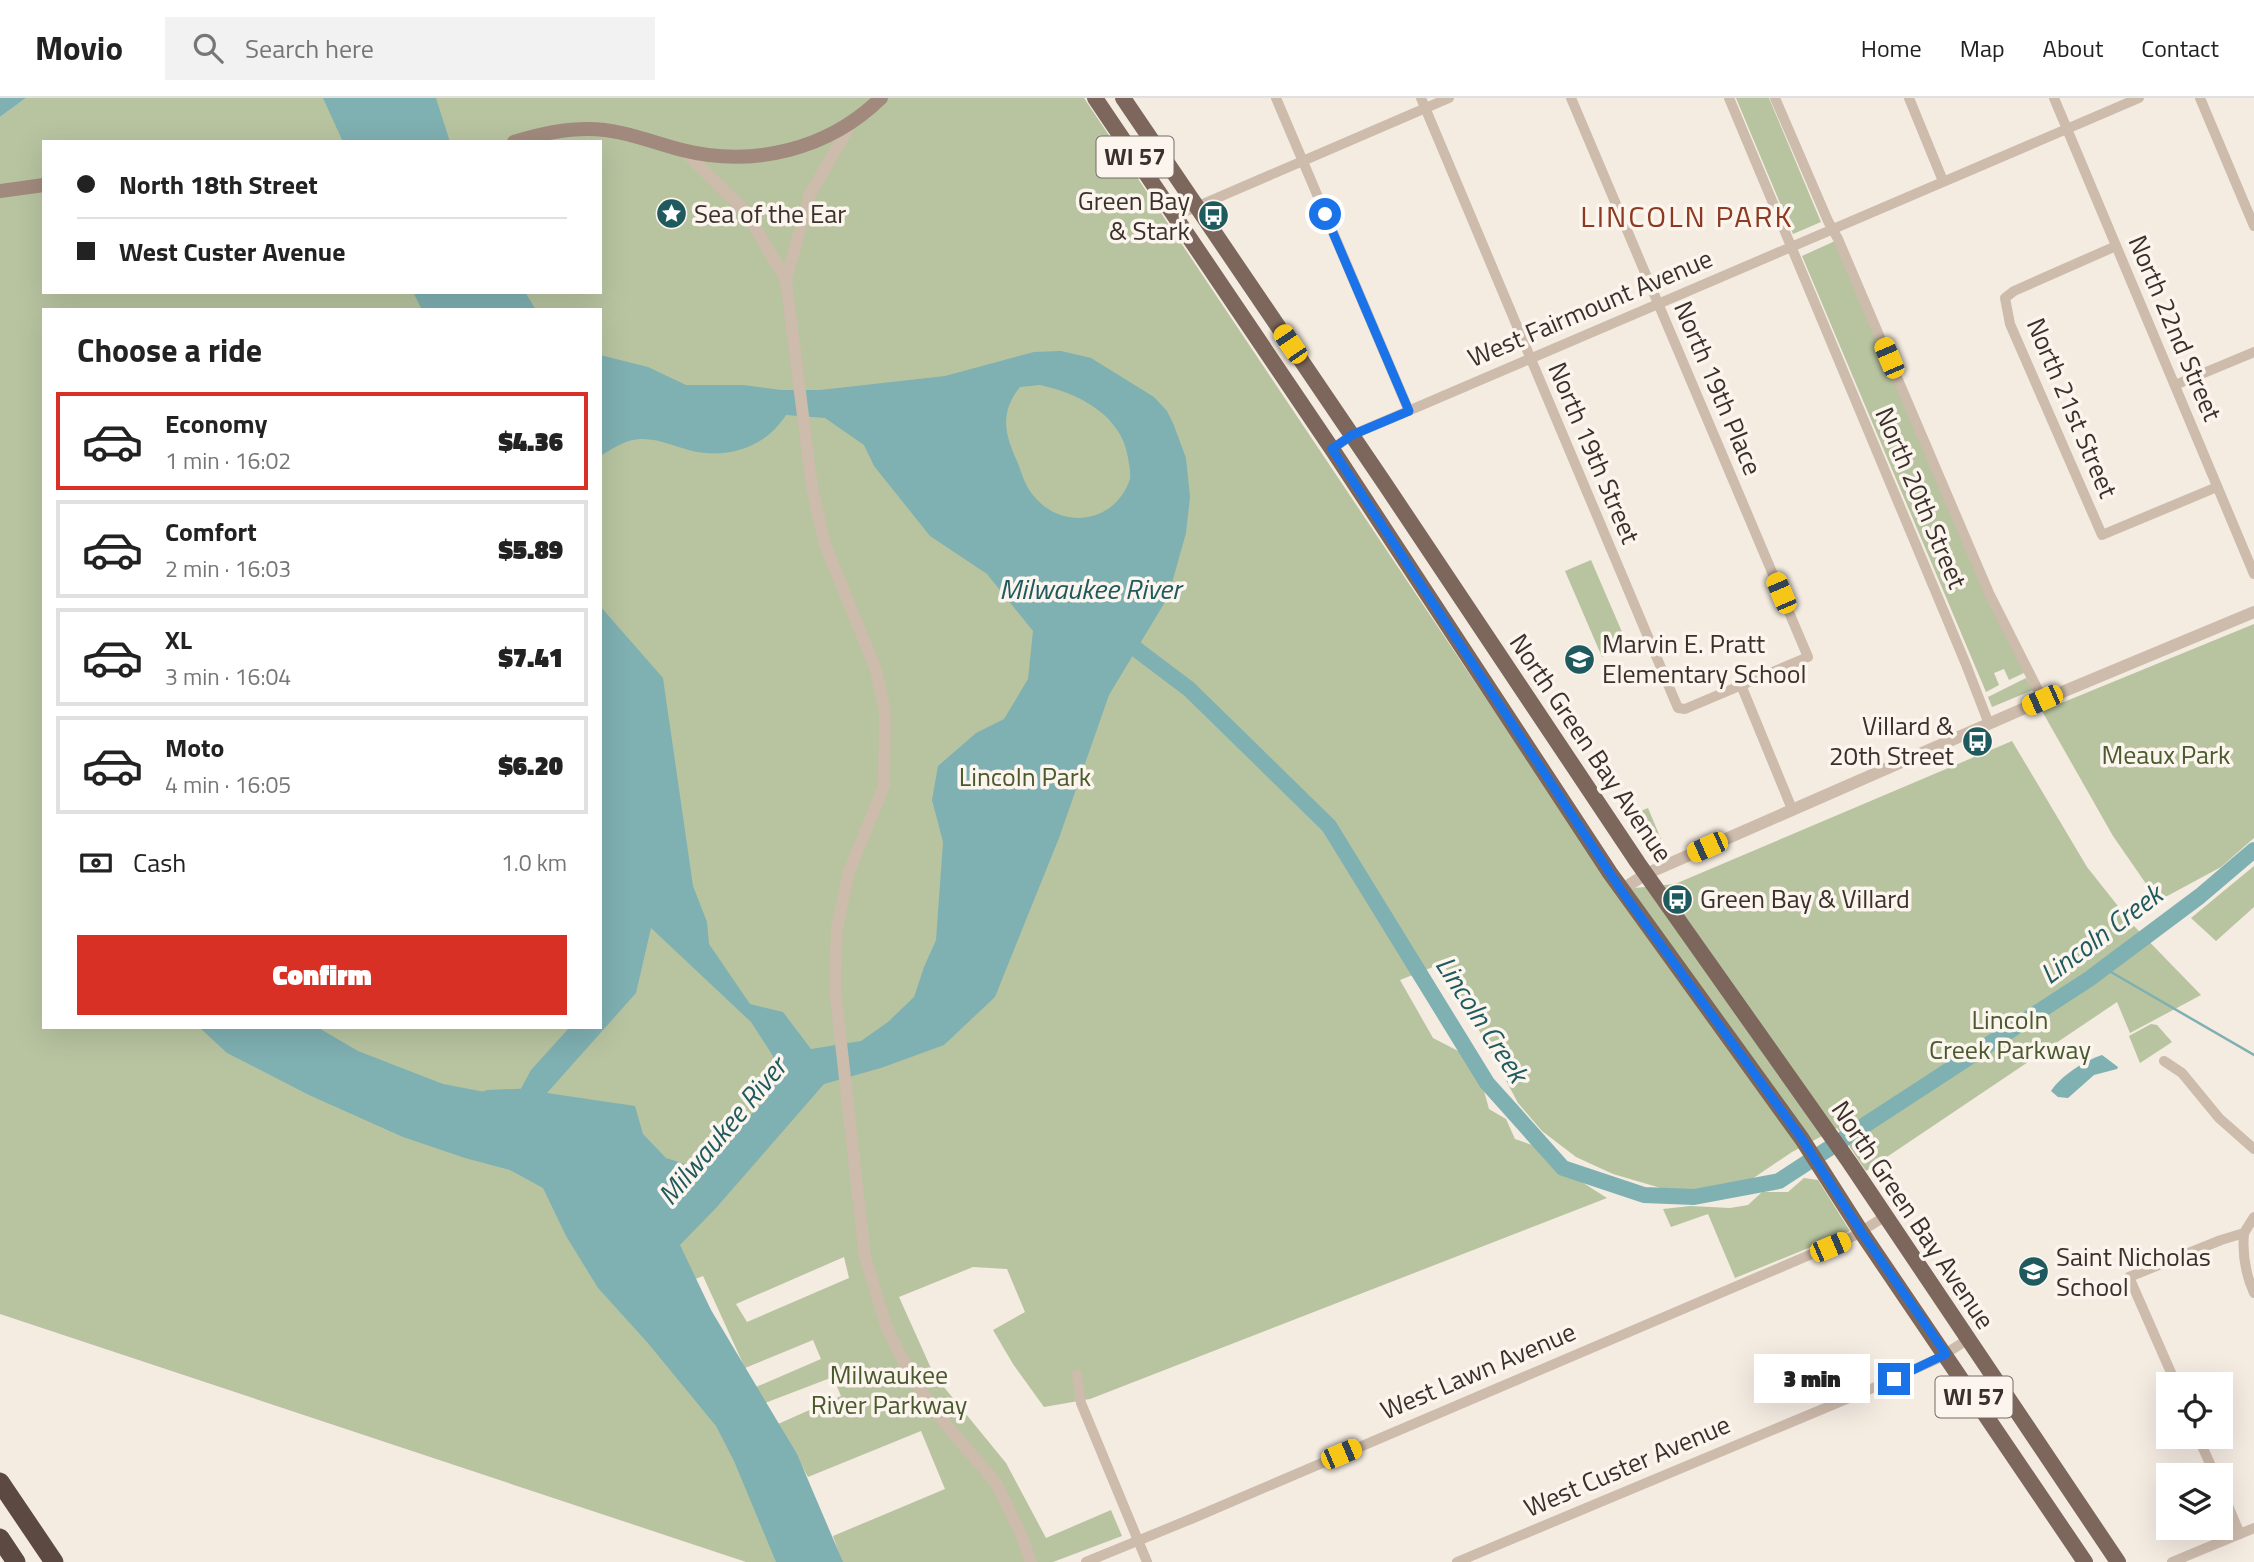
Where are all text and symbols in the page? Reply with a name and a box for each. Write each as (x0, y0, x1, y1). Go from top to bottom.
search box (165, 17, 655, 80)
text: Movio (35, 23, 123, 73)
icon: search (189, 29, 227, 67)
text: Search here (245, 29, 374, 68)
text: Home (1861, 30, 1922, 66)
text: Map (1960, 30, 2005, 66)
text: About (2043, 30, 2103, 66)
text: Contact (2141, 30, 2219, 66)
road number: WI 57 (1096, 136, 1174, 178)
text: North 18th Street (119, 165, 318, 204)
place label: Green Bay & Stark (1078, 181, 1190, 250)
district label: LINCOLN PARK (1580, 193, 1794, 239)
place label: Sea of the Ear (694, 194, 846, 233)
place icon: Sea of the Ear (654, 197, 688, 231)
route start (1309, 198, 1341, 230)
bus stop icon: Green Bay & Stark (1196, 199, 1230, 233)
street label: North 22nd Street (2119, 229, 2232, 427)
text: West Custer Avenue (119, 232, 345, 271)
street label: West Fairmount Avenue (1461, 238, 1718, 377)
street label: North 19th Place (1664, 295, 1773, 481)
street label: North 21st Street (2017, 312, 2128, 504)
car (1270, 321, 1311, 367)
text: Choose a ride (77, 326, 262, 374)
car (1872, 335, 1907, 381)
street label: North 19th Street (1539, 356, 1650, 550)
street label: North 20th Street (1866, 401, 1977, 595)
text: Economy (165, 404, 267, 443)
icon: car (81, 410, 144, 473)
text: $4.36 (498, 422, 563, 461)
text: 1 min · 16:02 (165, 443, 291, 478)
text: Comfort (165, 512, 257, 551)
icon: car (81, 518, 144, 581)
text: $5.89 (498, 530, 563, 569)
text: 2 min · 16:03 (165, 551, 291, 586)
water label: Milwaukee River (999, 567, 1184, 610)
car (1764, 570, 1799, 616)
text: XL (165, 620, 192, 659)
place label: Marvin E. Pratt Elementary School (1602, 624, 1807, 693)
icon: car (81, 626, 144, 689)
street label: North Green Bay Avenue (1500, 626, 1683, 870)
text: $7.41 (498, 638, 563, 677)
school or university icon: Marvin E. Pratt Elementary School (1562, 642, 1596, 676)
text: 3 min · 16:04 (165, 659, 291, 694)
car (2019, 682, 2066, 718)
place label: Villard & 20th Street (1829, 706, 1954, 775)
bus stop icon: Villard & 20th Street (1960, 724, 1994, 758)
text: Moto (165, 728, 224, 767)
icon: car (81, 734, 144, 797)
park label: Meaux Park (2102, 735, 2230, 774)
text: $6.20 (498, 746, 563, 785)
park label: Lincoln Park (959, 757, 1091, 796)
text: 4 min · 16:05 (165, 767, 291, 802)
car (1684, 829, 1731, 865)
text: Cash (133, 843, 186, 882)
icon: cash (77, 844, 115, 882)
text: 1.0 km (501, 845, 567, 880)
water label: Lincoln Creek (2030, 871, 2174, 994)
place label: Green Bay & Villard (1700, 879, 1910, 918)
bus stop icon: Green Bay & Villard (1660, 882, 1694, 916)
button: Confirm (77, 935, 567, 1015)
water label: Lincoln Creek (1425, 947, 1542, 1094)
park label: Lincoln Creek Parkway (1929, 1000, 2091, 1069)
water label: Milwaukee River (647, 1045, 798, 1214)
street label: North Green Bay Avenue (1822, 1093, 2005, 1337)
car (1807, 1229, 1854, 1265)
place label: Saint Nicholas School (2056, 1237, 2211, 1306)
school or university icon: Saint Nicholas School (2016, 1255, 2050, 1289)
street label: West Lawn Avenue (1374, 1312, 1582, 1429)
callout: 3 min (1754, 1354, 1870, 1404)
park label: Milwaukee River Parkway (811, 1355, 967, 1424)
text: 3 min (1783, 1361, 1841, 1396)
route end (1878, 1363, 1910, 1395)
map controls (2156, 1372, 2233, 1540)
button: locate (2156, 1372, 2233, 1449)
road number: WI 57 (1936, 1377, 2012, 1418)
street label: West Custer Avenue (1518, 1404, 1736, 1527)
car (1318, 1436, 1365, 1472)
button: layers (2156, 1463, 2233, 1540)

